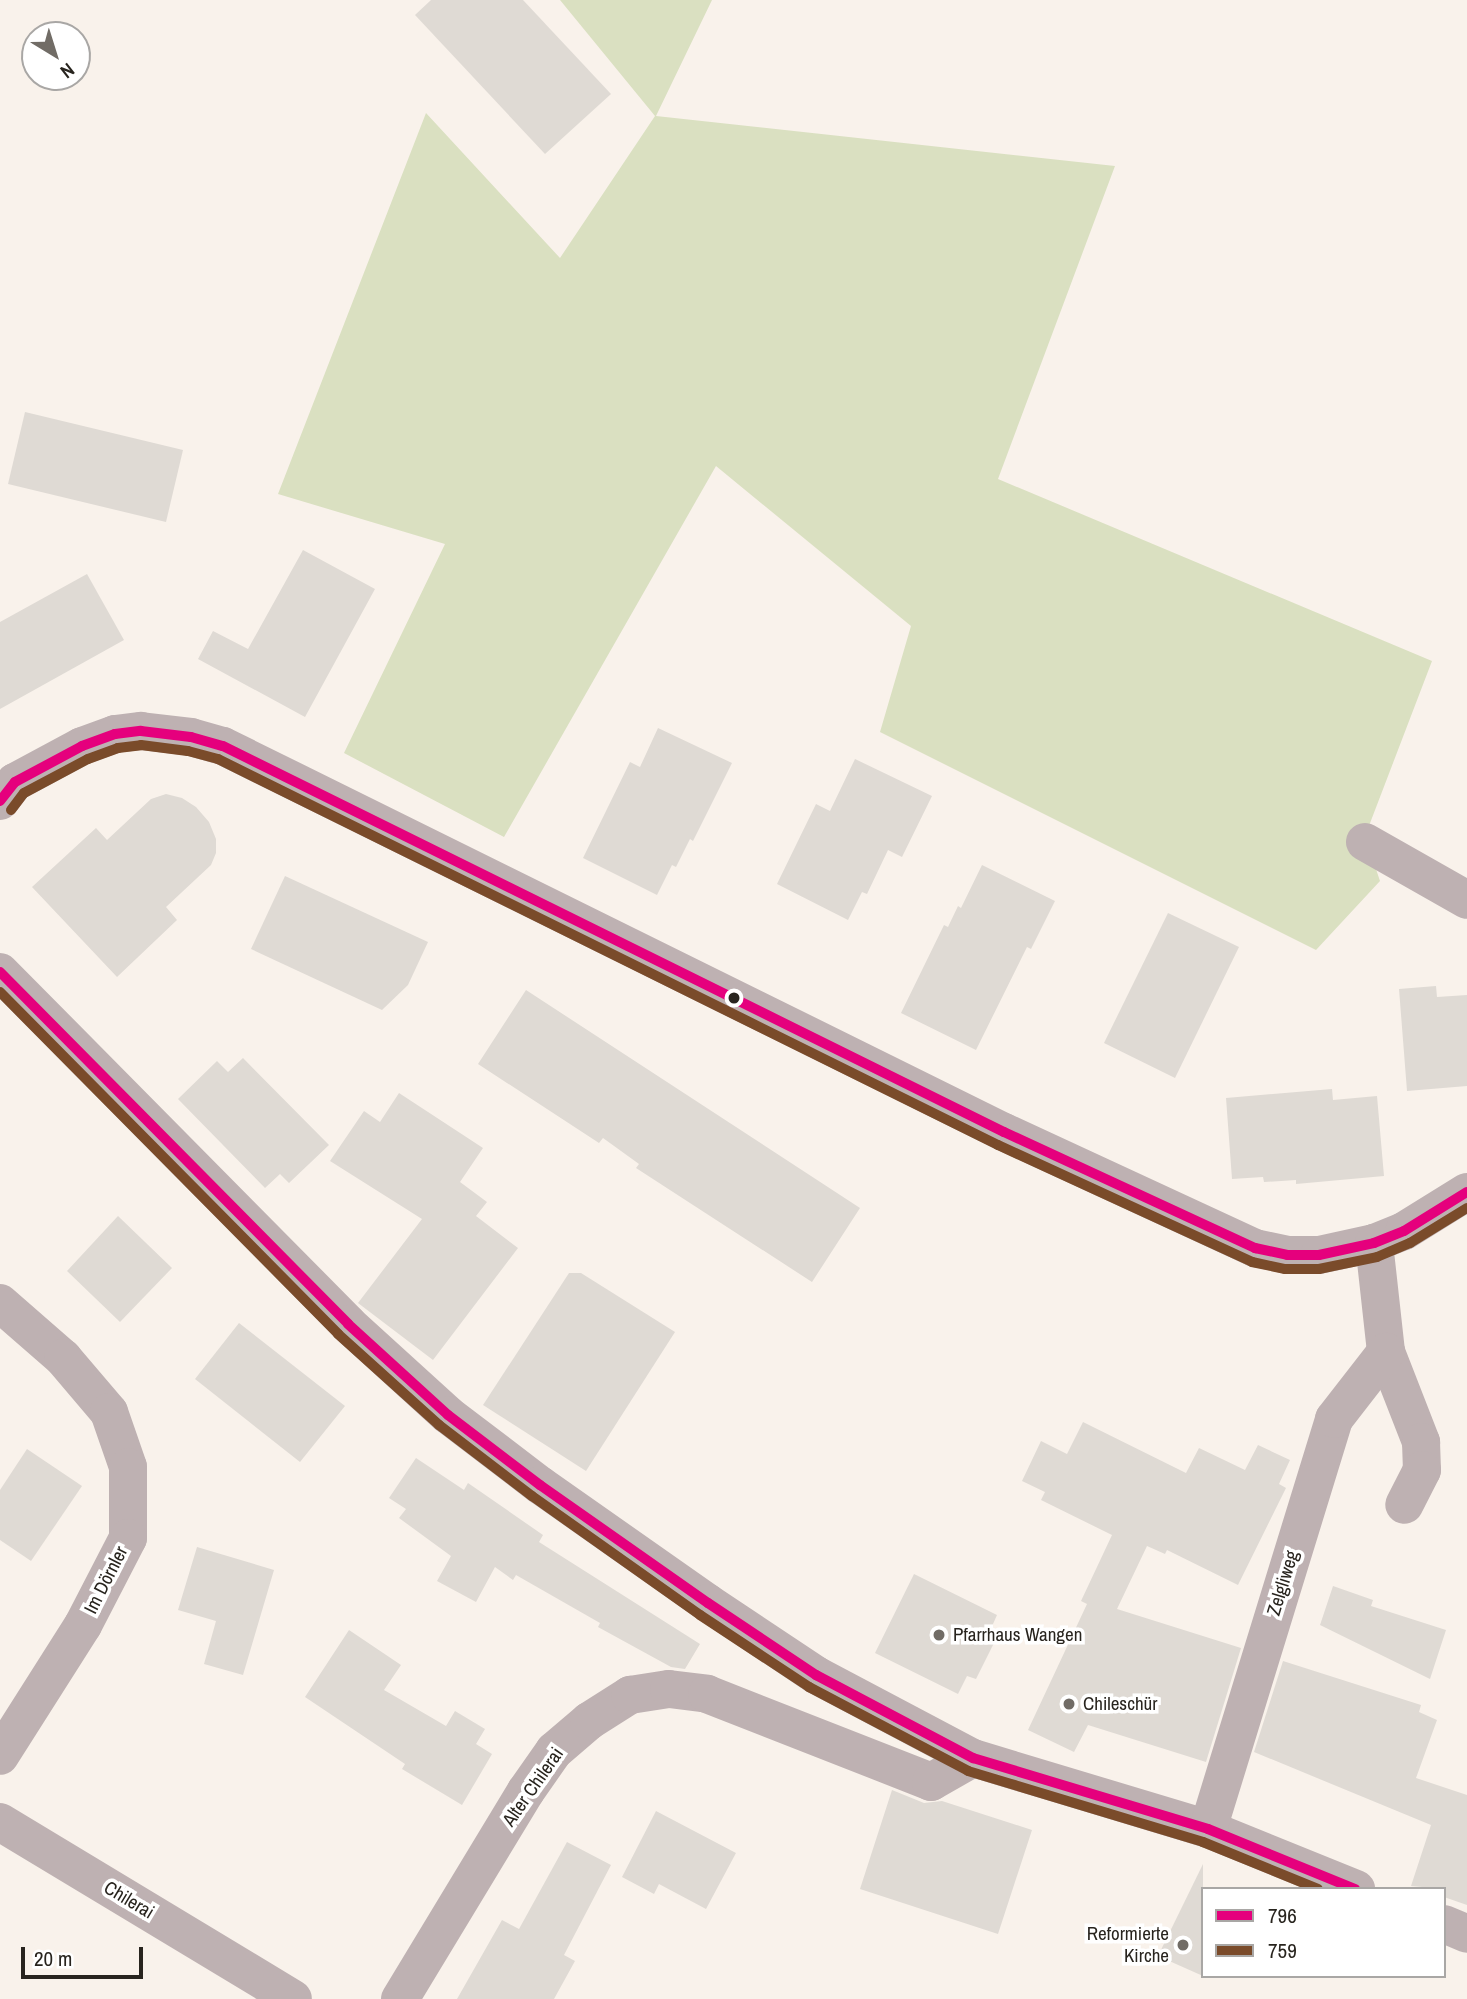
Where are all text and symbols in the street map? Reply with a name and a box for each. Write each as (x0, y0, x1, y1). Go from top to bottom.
north arrow (21, 21, 91, 91)
text: N (55, 57, 80, 85)
unlabelled marker (727, 991, 741, 1005)
street label: Im Dörnler (79, 1542, 133, 1618)
street label: Zelgliweg (1262, 1548, 1304, 1618)
place label: Pfarrhaus Wangen (953, 1624, 1082, 1646)
marker: Pfarrhaus Wangen (931, 1627, 947, 1643)
place label: Chileschür (1083, 1693, 1157, 1715)
marker: Chileschür (1061, 1696, 1077, 1712)
street label: Alter Chilerai (498, 1743, 568, 1831)
street label: Chilerai (100, 1876, 158, 1924)
legend (1201, 1887, 1446, 1978)
text: 796 (1268, 1901, 1297, 1930)
place label: Reformierte Kirche (1087, 1923, 1169, 1967)
scale bar (24, 1932, 147, 1976)
text: 759 (1268, 1936, 1297, 1965)
marker: Reformierte Kirche (1175, 1937, 1191, 1953)
text: 20 m (34, 1944, 72, 1973)

